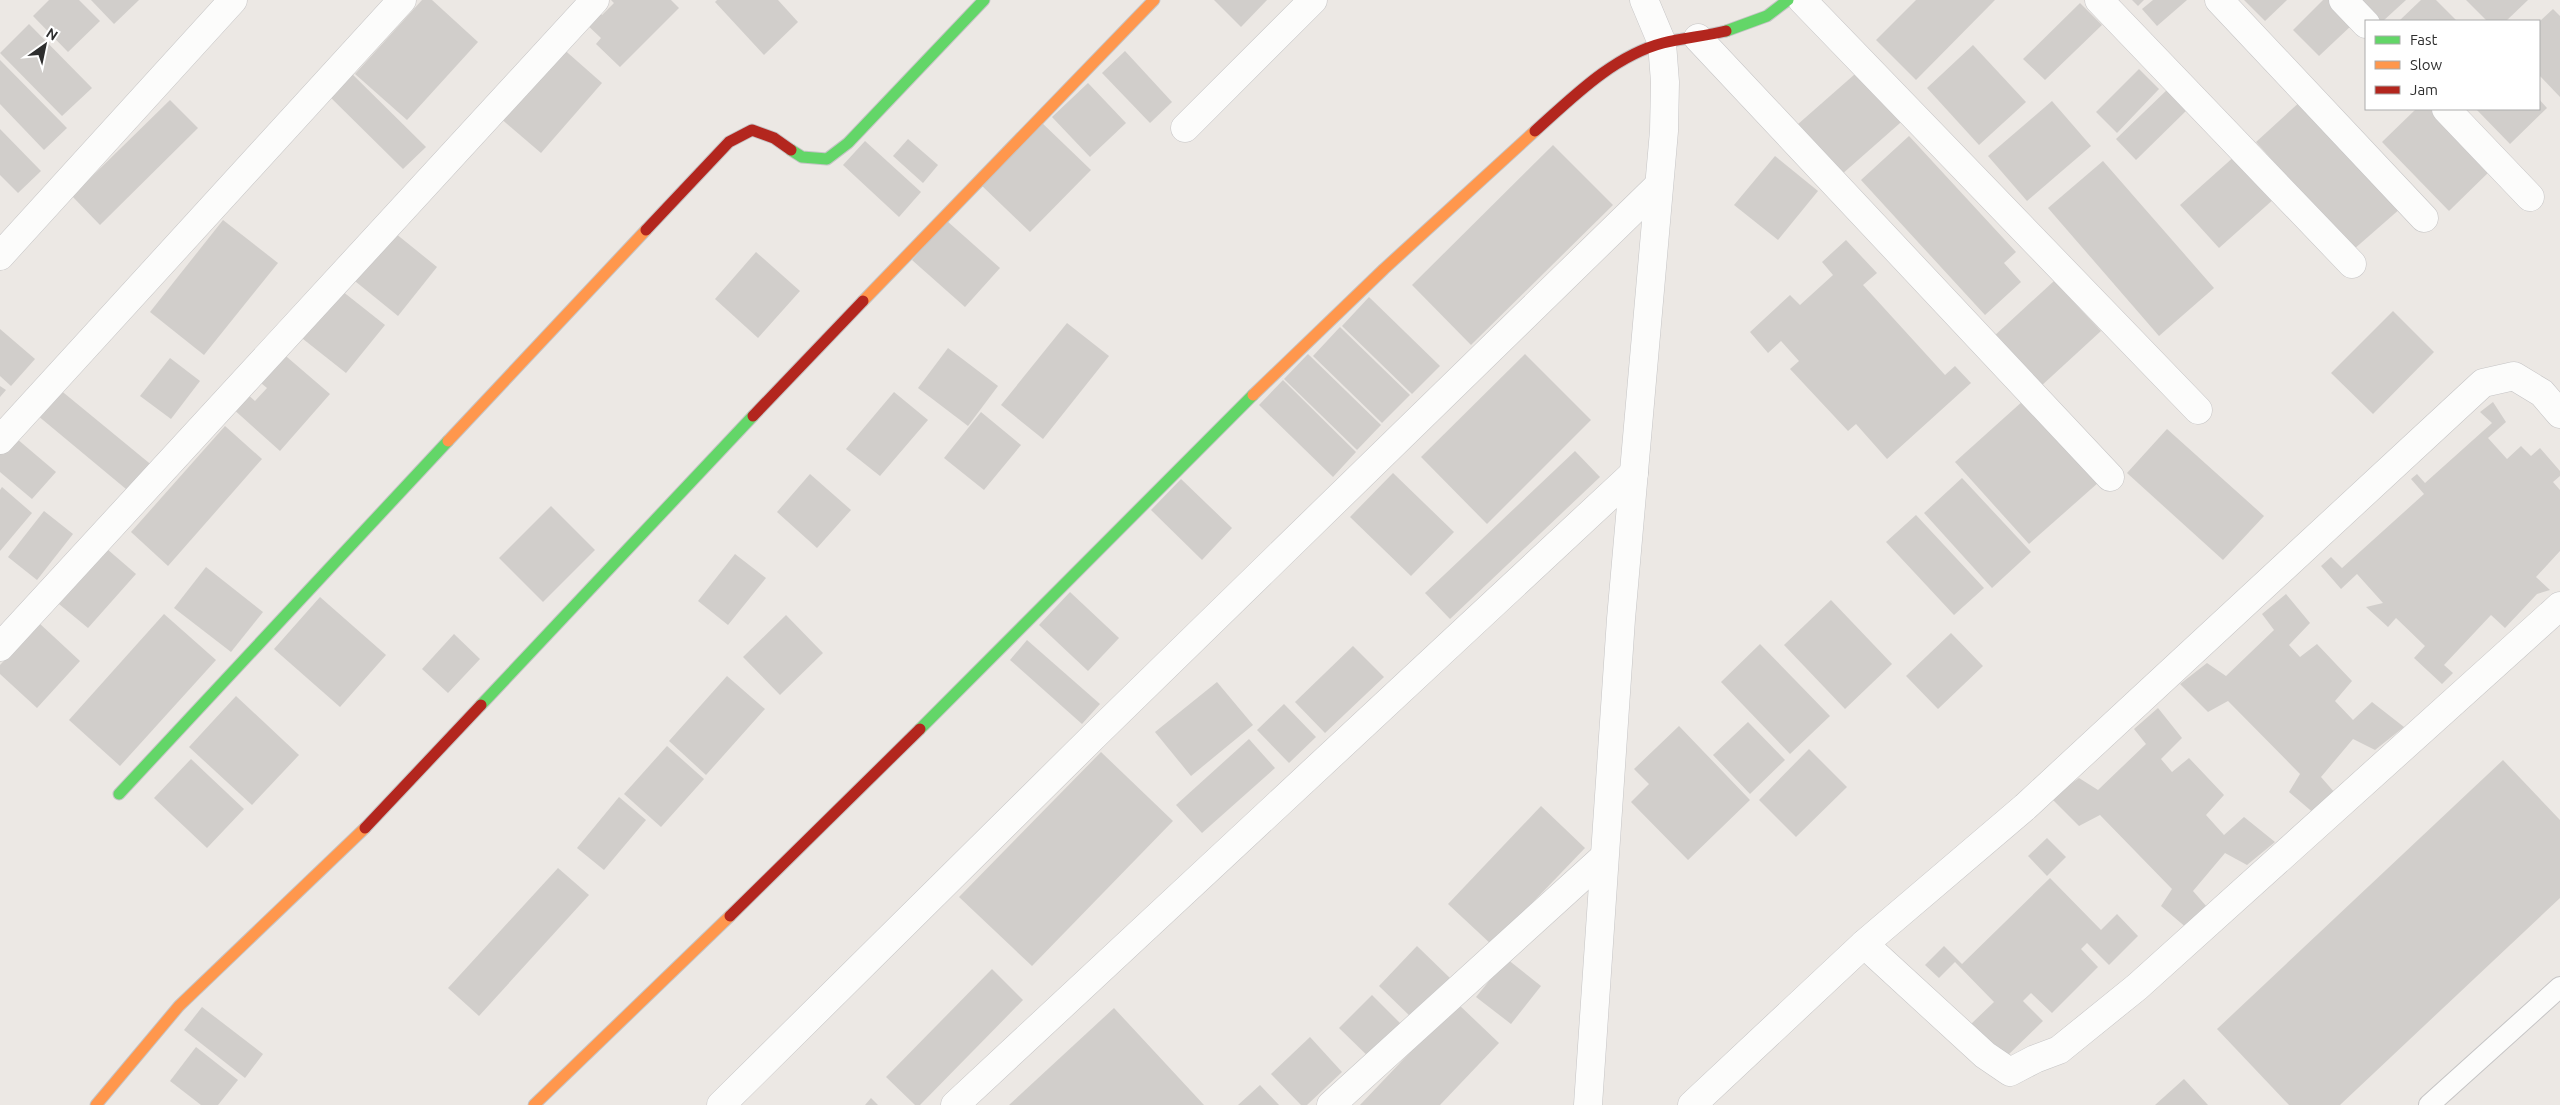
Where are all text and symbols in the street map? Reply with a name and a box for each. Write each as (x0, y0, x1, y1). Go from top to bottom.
north arrow (20, 20, 70, 70)
legend (2365, 20, 2540, 110)
text: N (43, 25, 61, 44)
text: Fast (2410, 31, 2438, 48)
text: Slow (2410, 56, 2443, 73)
text: Jam (2410, 81, 2438, 98)

